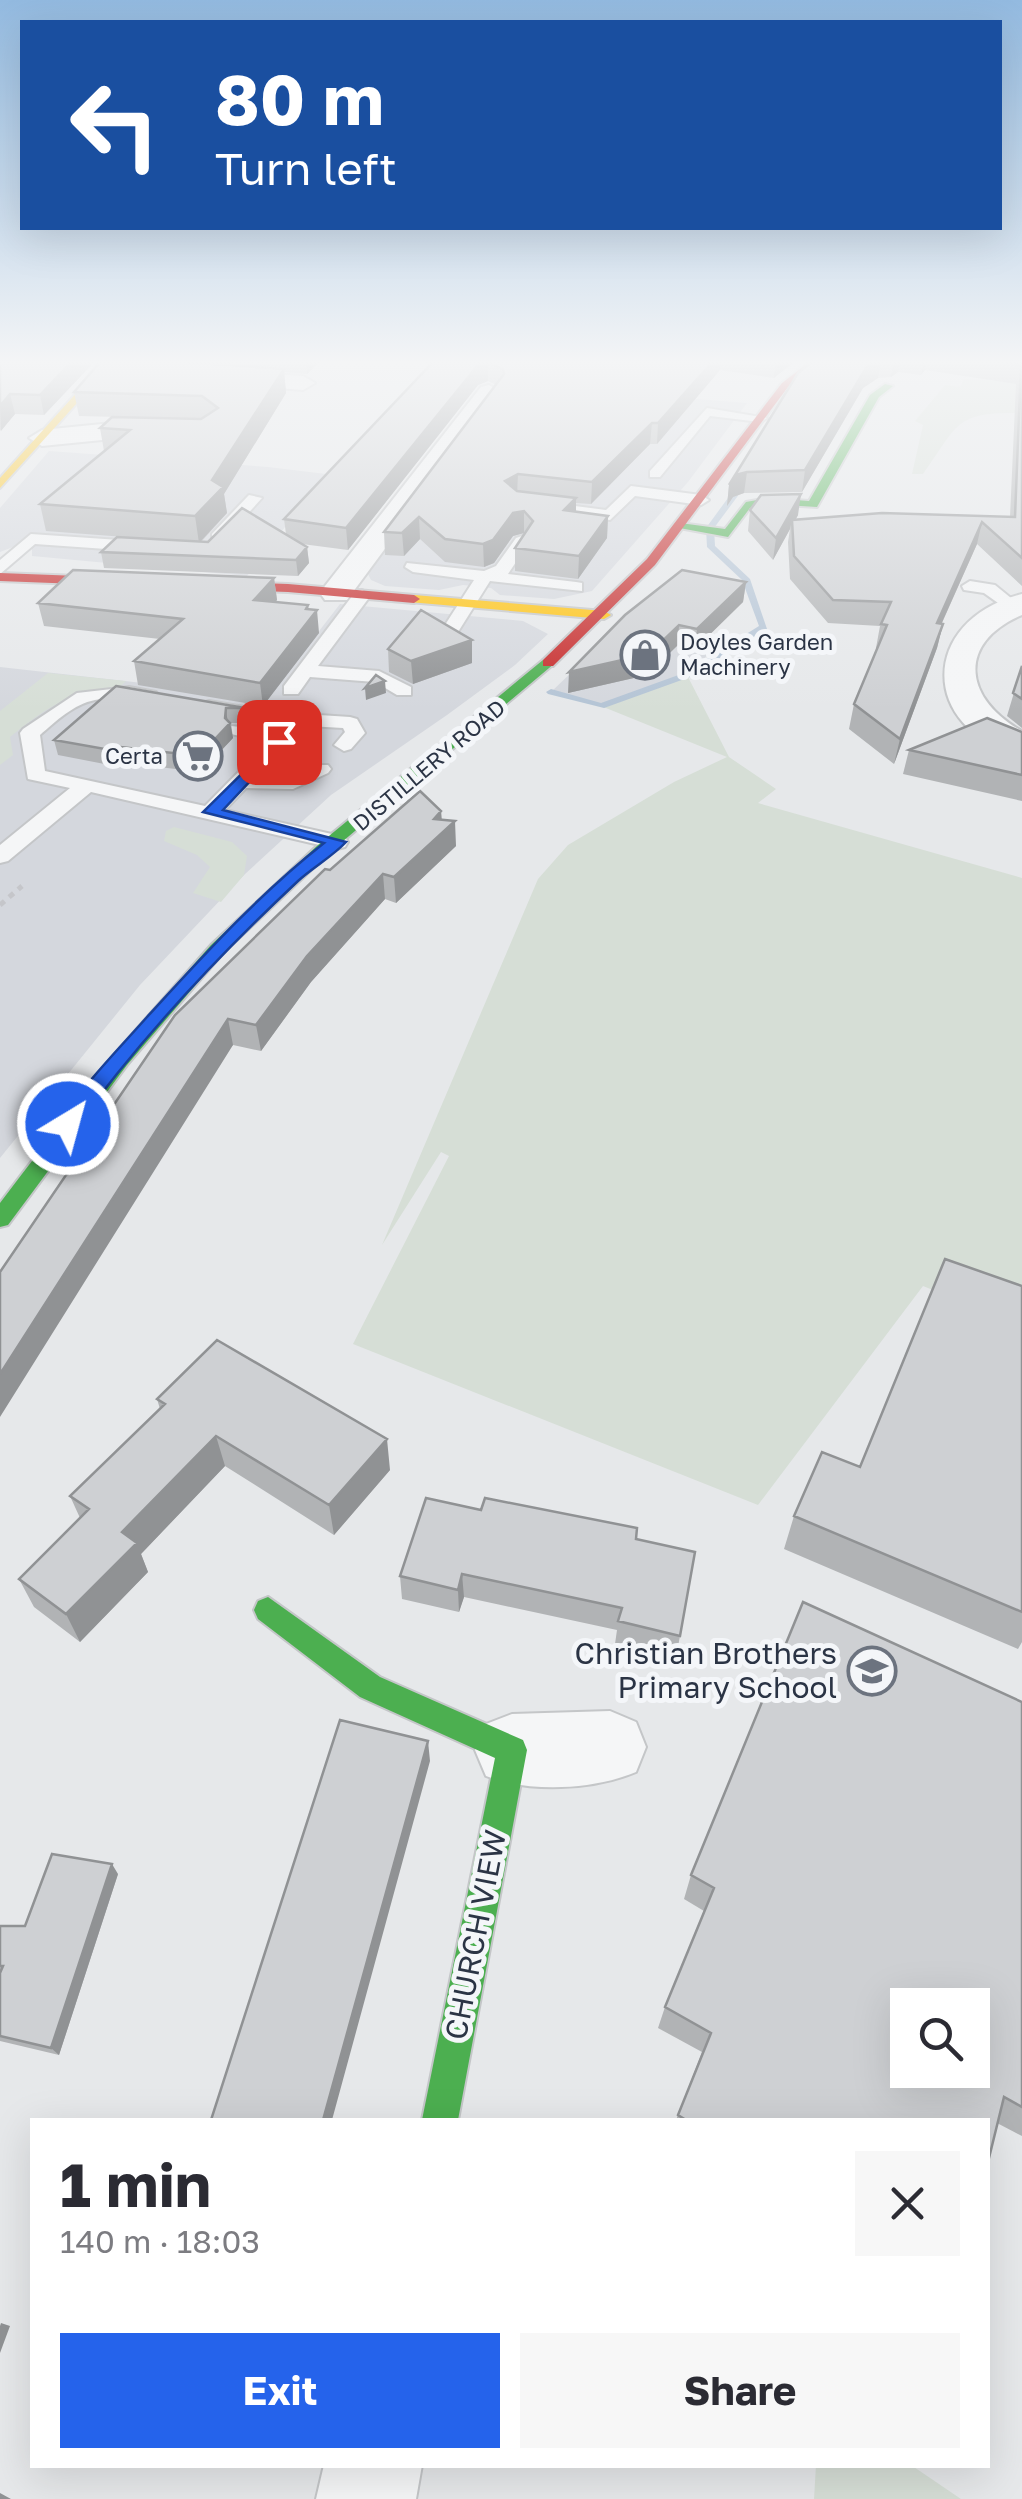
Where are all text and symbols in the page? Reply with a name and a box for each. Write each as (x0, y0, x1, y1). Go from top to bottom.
text: 80 m (215, 56, 384, 140)
icon: left (50, 60, 180, 190)
text: Turn left (215, 141, 397, 195)
place label: Doyles Garden Machinery (680, 628, 833, 680)
shop icon: Doyles Garden Machinery (619, 629, 671, 681)
street label: DISTILLERY ROAD (347, 693, 510, 836)
pin (237, 700, 322, 785)
icon: arrive (252, 715, 307, 770)
supermarket icon: Certa (172, 730, 224, 782)
place label: Certa (105, 742, 163, 769)
position arrow (16, 1072, 120, 1176)
place label: Christian Brothers Primary School (575, 1635, 837, 1705)
school or university icon: Christian Brothers Primary School (846, 1645, 898, 1697)
street label: CHURCH VIEW (437, 1827, 513, 2043)
map controls (890, 1988, 990, 2088)
button: search (890, 1988, 990, 2088)
text: 1 min (60, 2148, 211, 2220)
button: close (855, 2151, 960, 2256)
text: 140 m · 18:03 (60, 2222, 260, 2260)
button: Exit (60, 2333, 500, 2448)
button: Share (520, 2333, 960, 2448)

